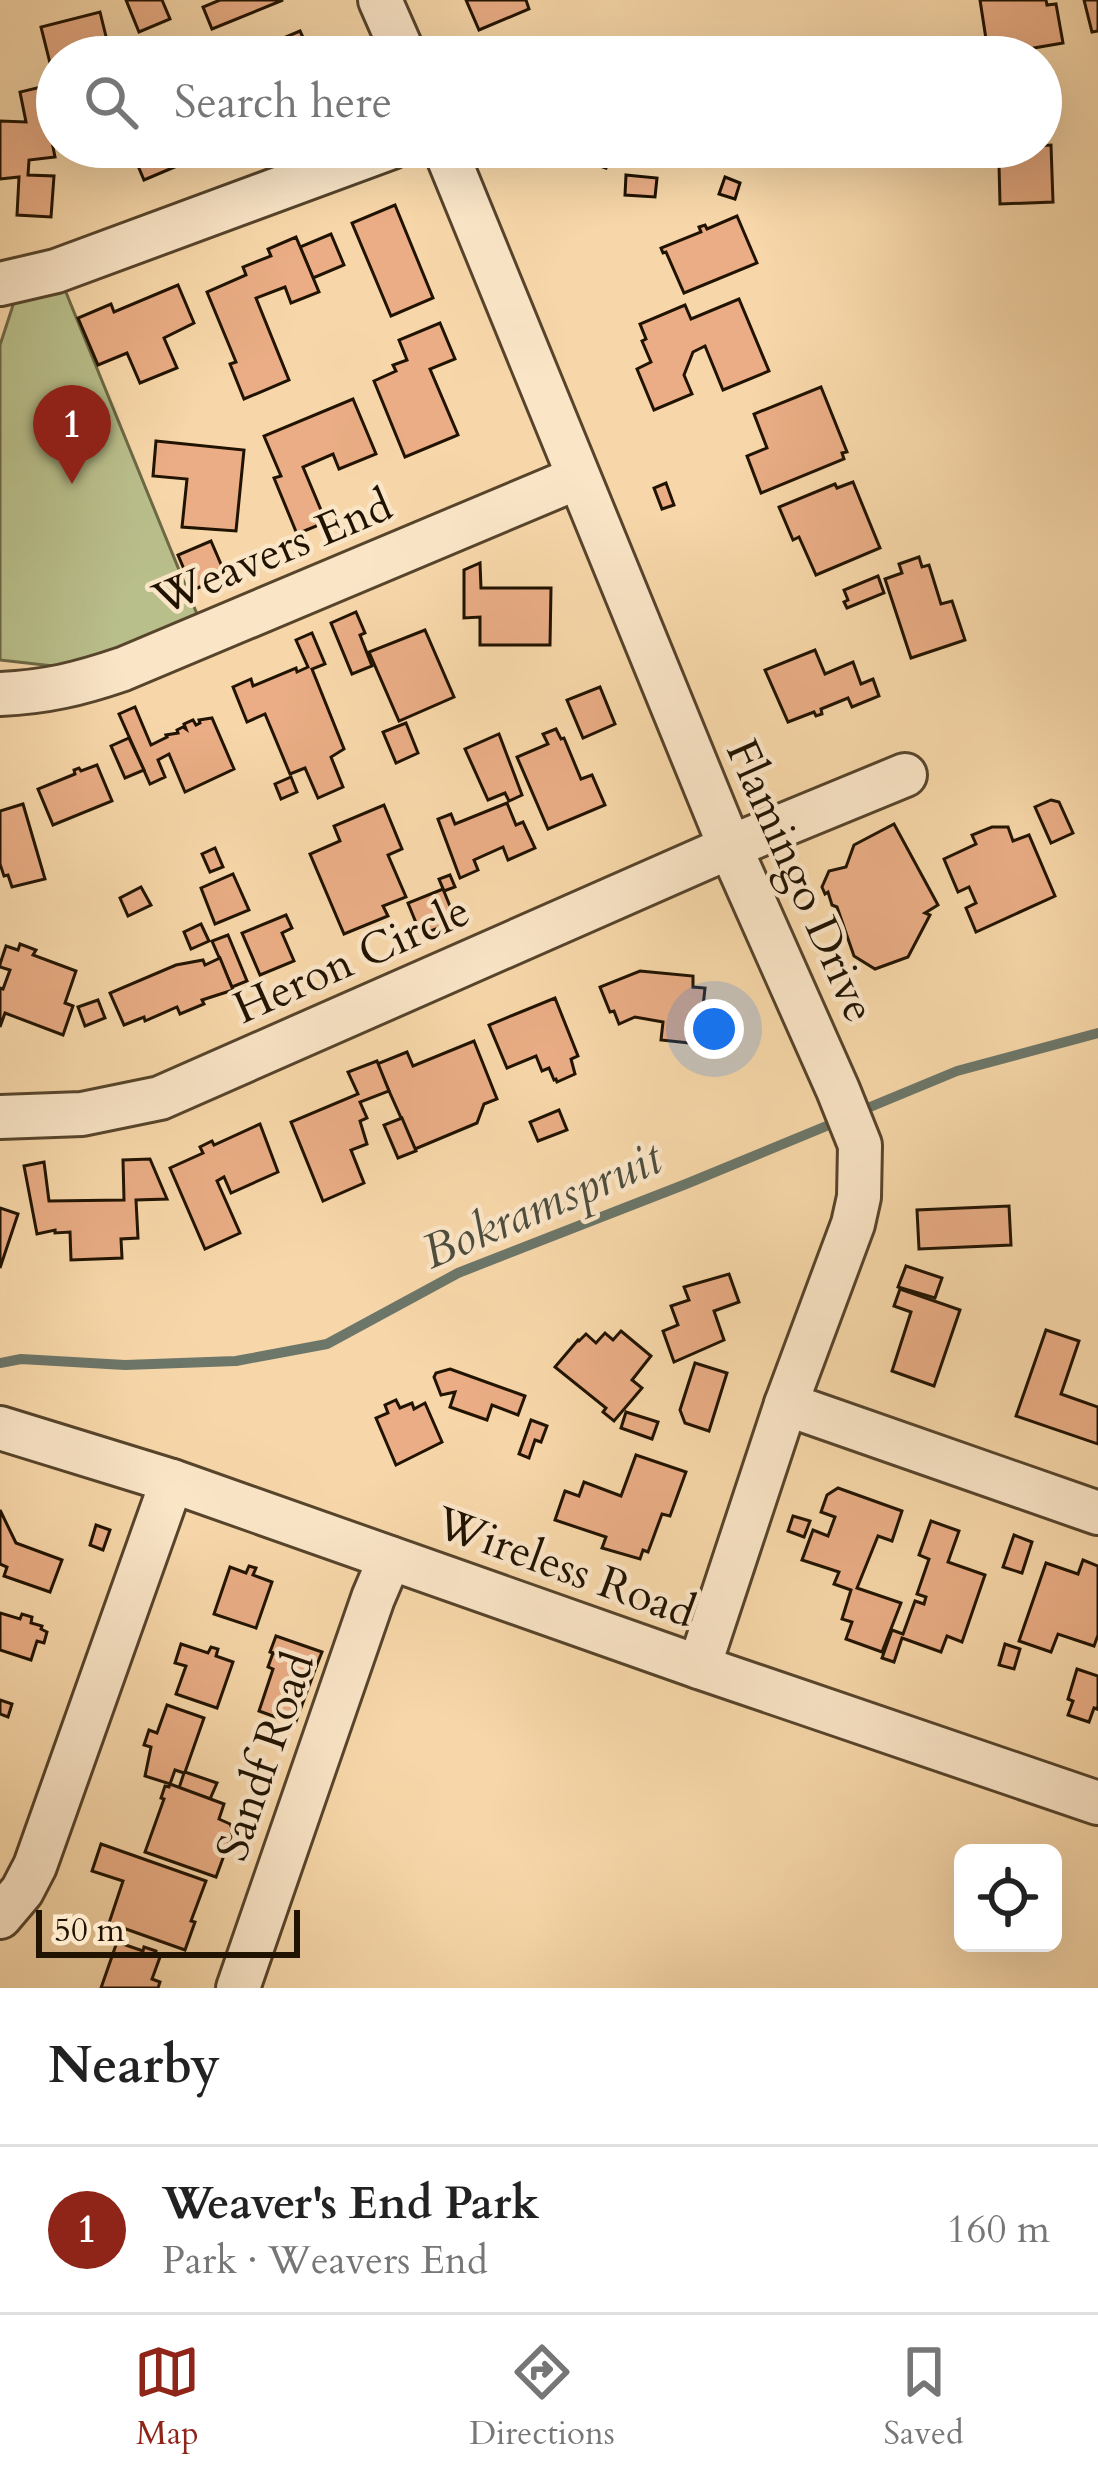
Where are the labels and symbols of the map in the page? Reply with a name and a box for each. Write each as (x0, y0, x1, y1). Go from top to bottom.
pin: 1 (33, 385, 111, 484)
street label: Weavers End (143, 475, 401, 630)
street label: Flamingo Drive (711, 730, 890, 1032)
street label: Heron Circle (224, 880, 479, 1039)
your location (684, 999, 744, 1059)
water label: Bokramspruit (412, 1125, 673, 1285)
street label: Wireless Road (426, 1492, 704, 1643)
street label: Sandf Road (201, 1644, 329, 1869)
scale bar (36, 1904, 300, 1957)

